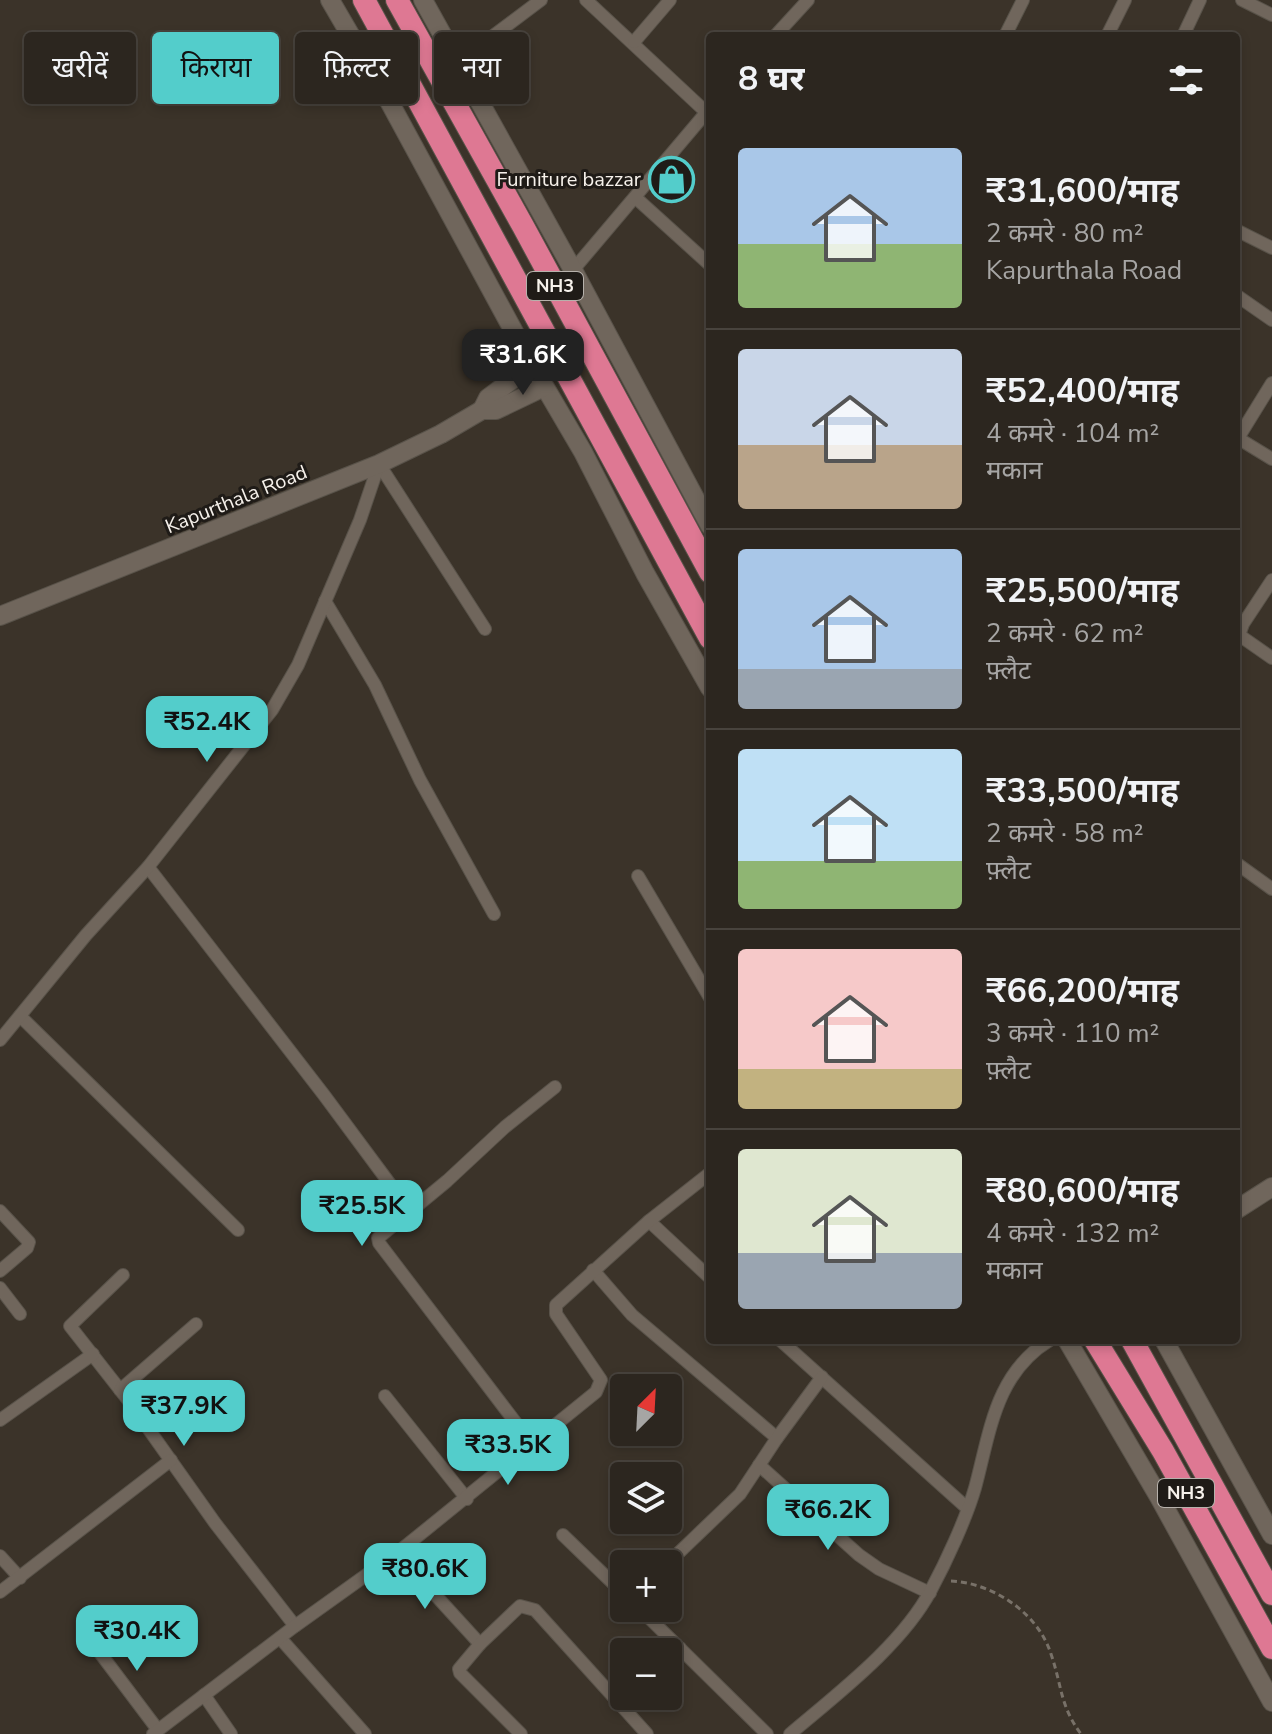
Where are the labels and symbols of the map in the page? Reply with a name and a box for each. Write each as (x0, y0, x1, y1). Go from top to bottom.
shop icon: Furniture bazzar (648, 155, 696, 203)
place label: Furniture bazzar (496, 166, 641, 193)
road number: NH3 (527, 272, 583, 300)
pin: ₹31.6K (458, 329, 588, 397)
street label: Kapurthala Road (161, 459, 311, 540)
pin: ₹52.4K (142, 696, 272, 764)
pin: ₹25.5K (297, 1180, 427, 1248)
north arrow (610, 1374, 682, 1446)
pin: ₹37.9K (119, 1380, 249, 1448)
pin: ₹33.5K (443, 1419, 573, 1487)
road number: NH3 (1158, 1479, 1214, 1507)
pin: ₹66.2K (763, 1484, 893, 1552)
pin: ₹80.6K (360, 1543, 490, 1611)
pin: ₹30.4K (72, 1605, 202, 1673)

